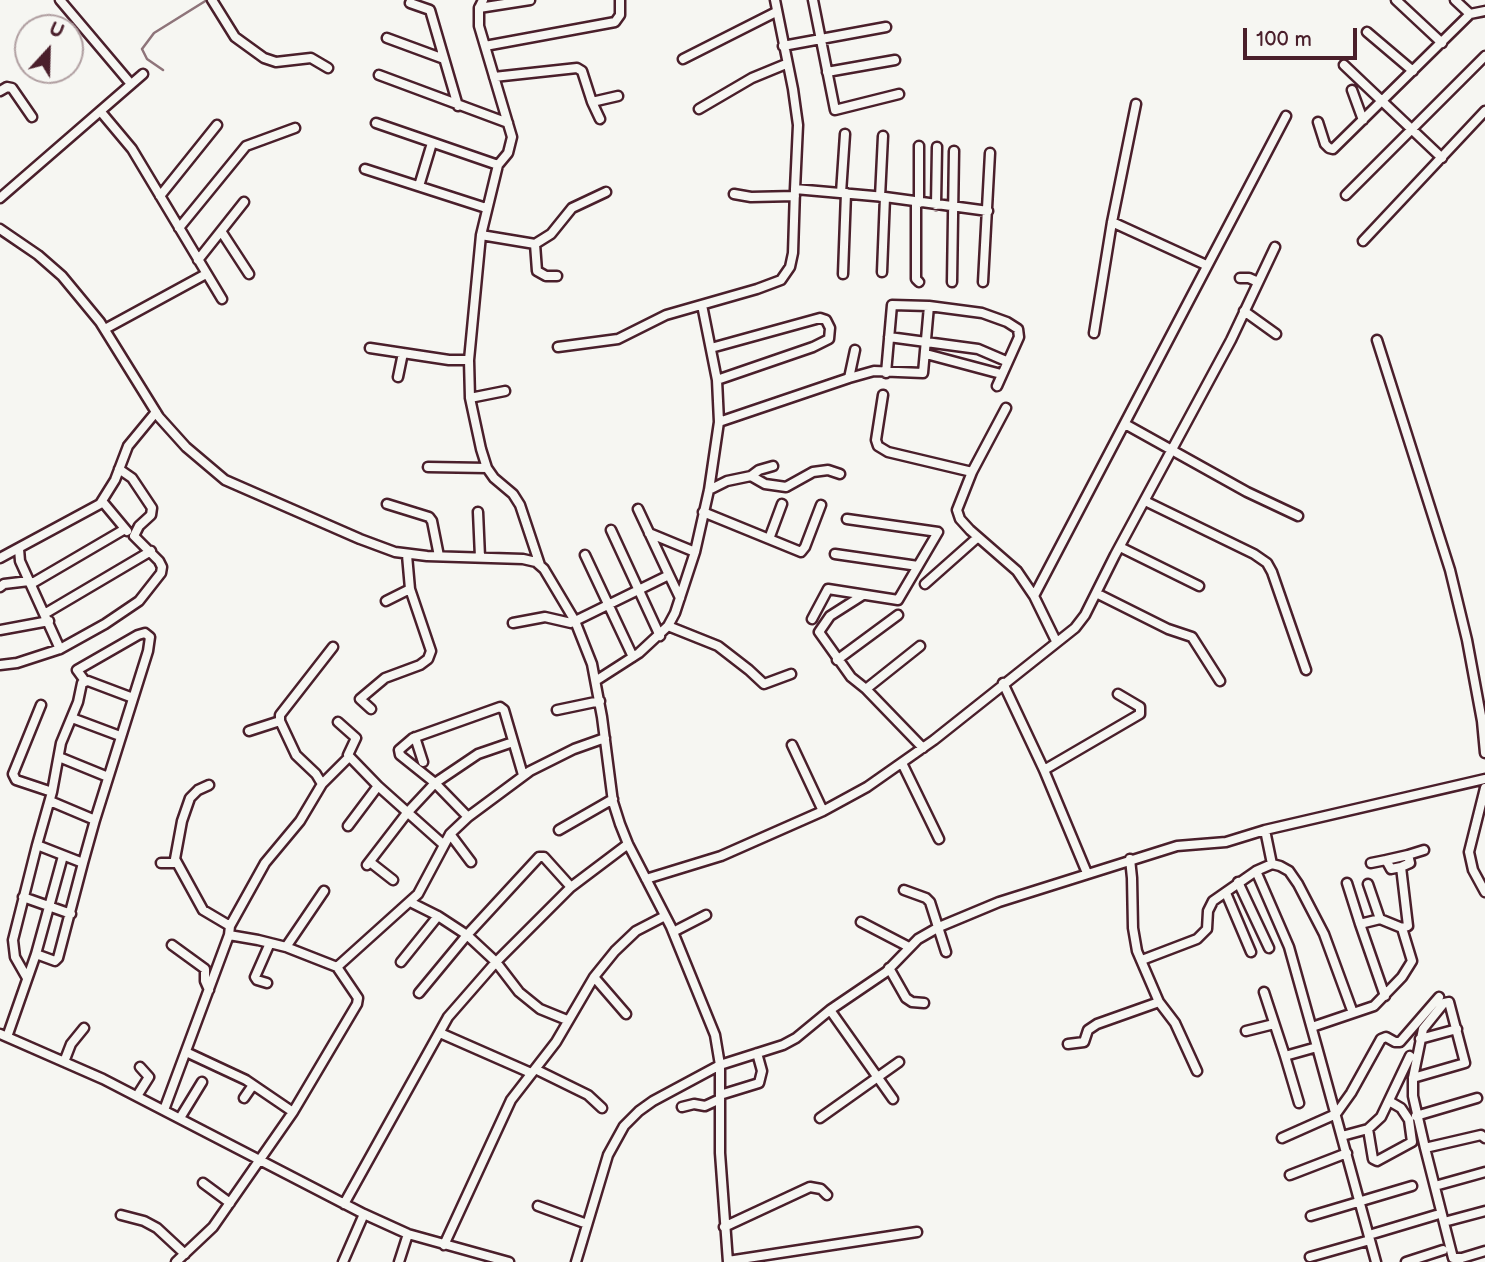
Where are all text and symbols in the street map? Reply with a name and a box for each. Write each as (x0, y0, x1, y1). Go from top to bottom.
north arrow (14, 14, 84, 84)
scale bar (1247, 14, 1361, 58)
text: U (46, 18, 67, 44)
text: 100 m (1256, 27, 1312, 52)

